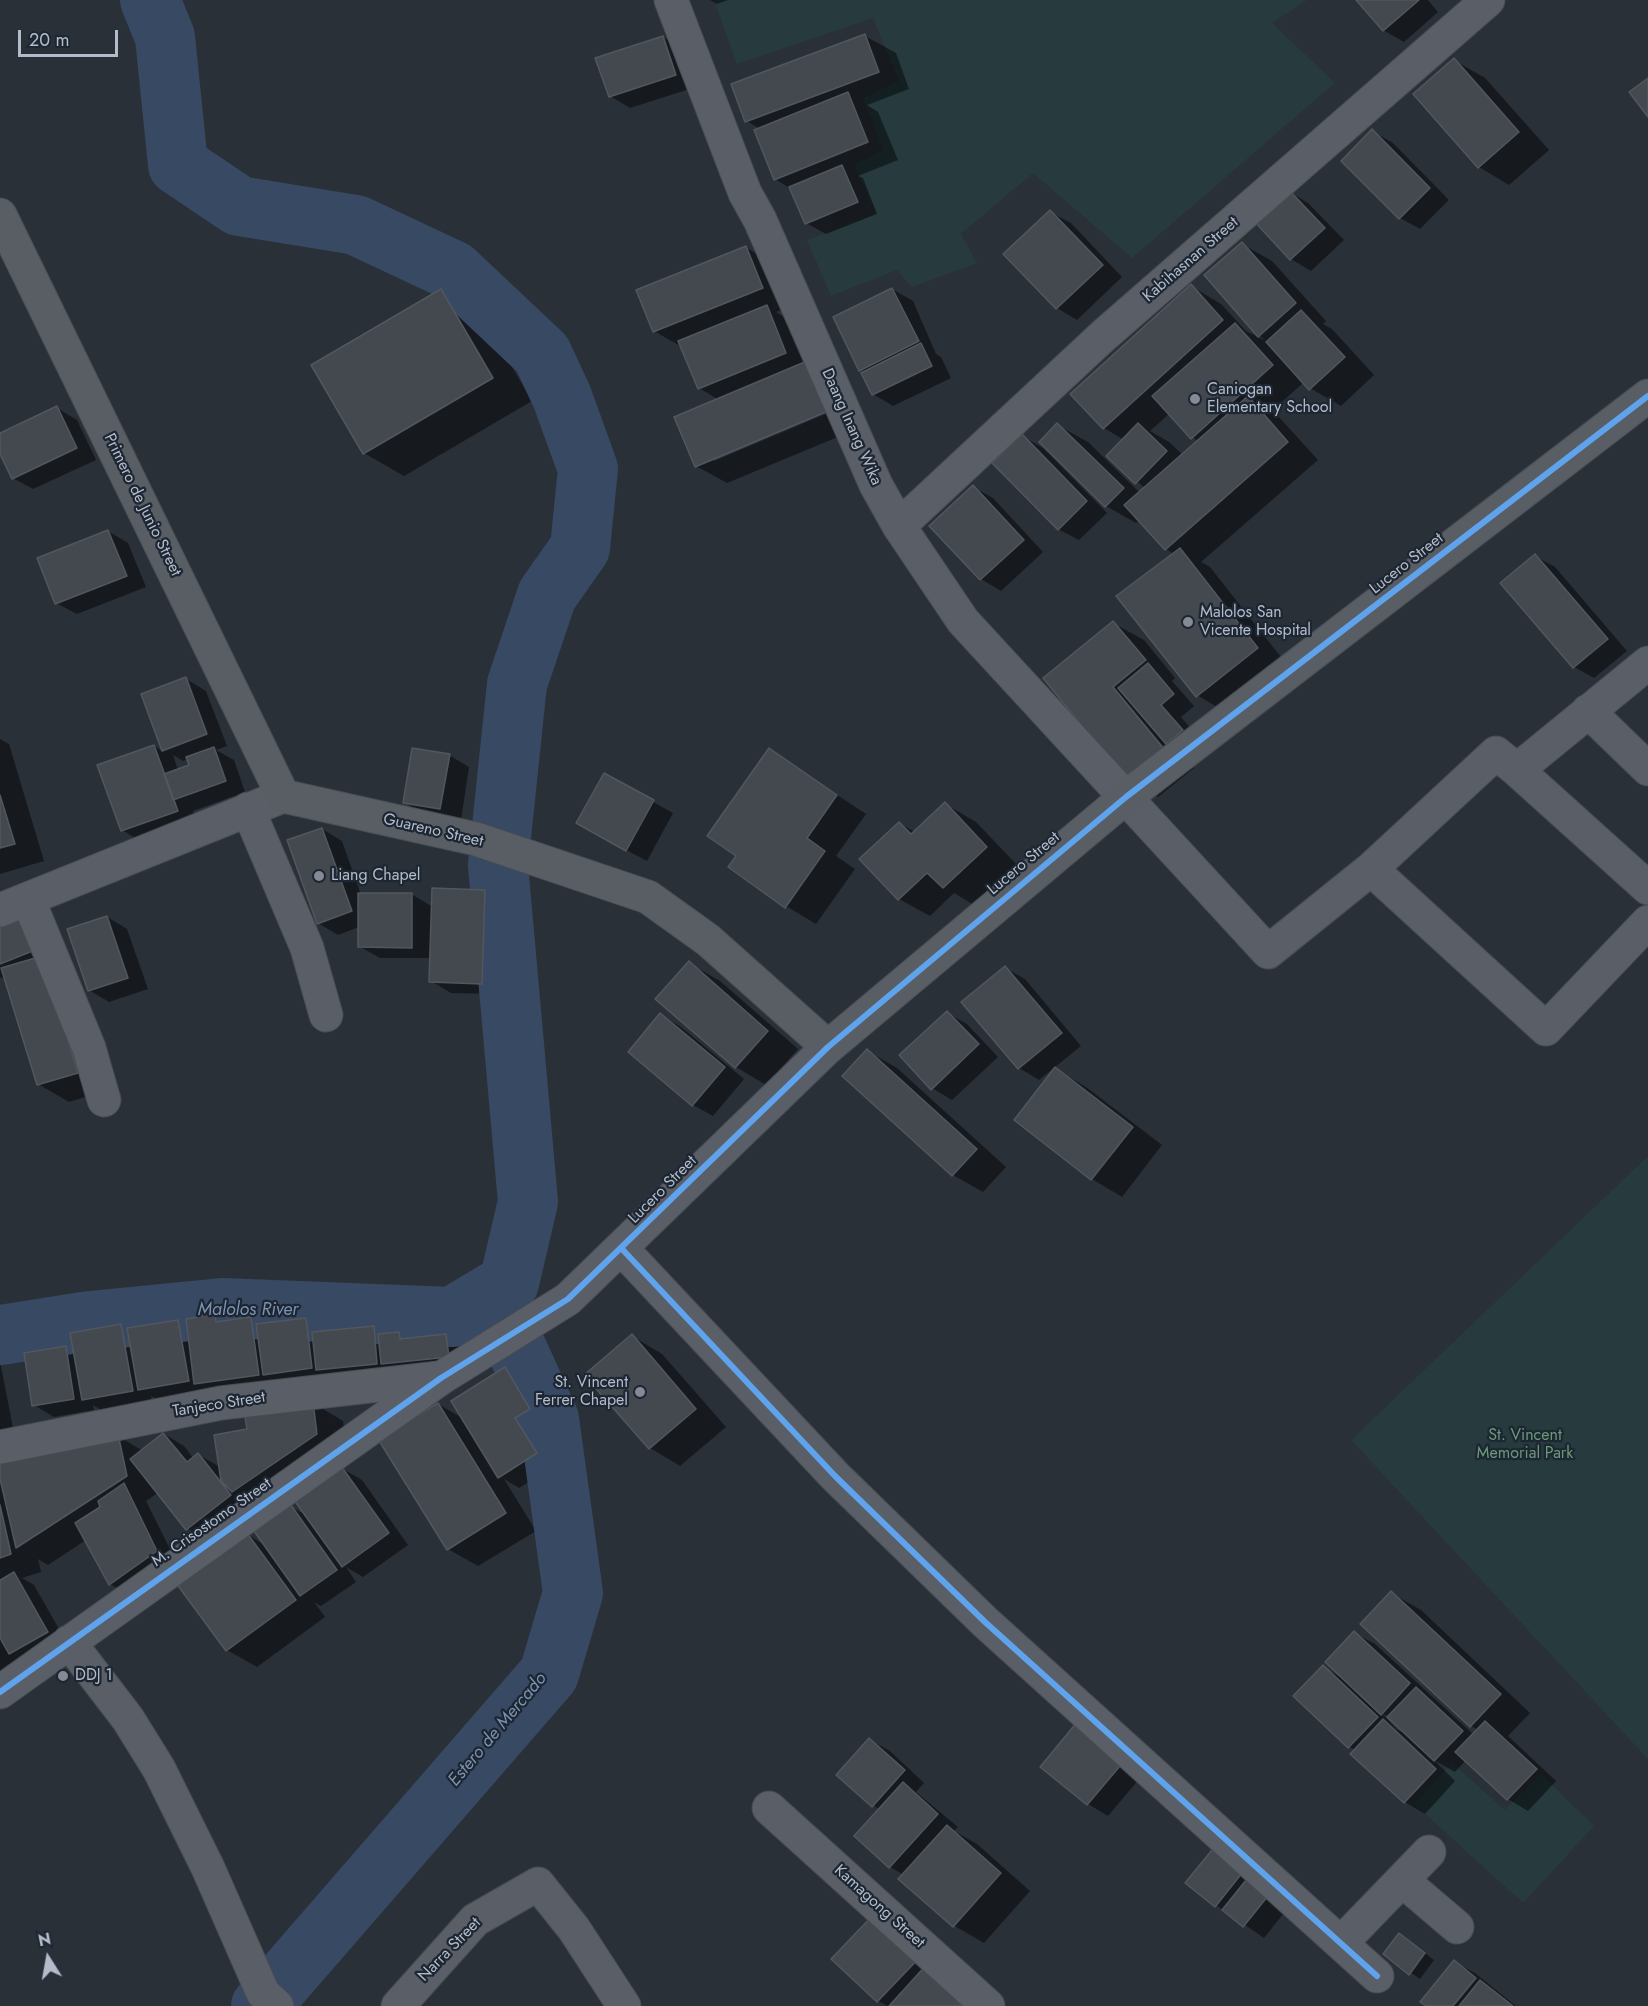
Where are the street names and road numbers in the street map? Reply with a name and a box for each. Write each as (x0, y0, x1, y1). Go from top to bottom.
street label: Kabihasnan Street (1139, 213, 1243, 307)
street label: Daang Inang Wika (817, 366, 885, 488)
street label: Primero de Junio Street (99, 431, 185, 579)
street label: Lucero Street (1366, 529, 1448, 599)
street label: Guareno Street (381, 810, 485, 852)
street label: Lucero Street (984, 828, 1064, 900)
street label: Lucero Street (625, 1152, 701, 1228)
street label: Tanjeco Street (171, 1388, 267, 1422)
street label: M. Crisostomo Street (149, 1475, 275, 1571)
street label: Kamagong Street (830, 1861, 928, 1953)
street label: Narra Street (415, 1914, 485, 1986)

